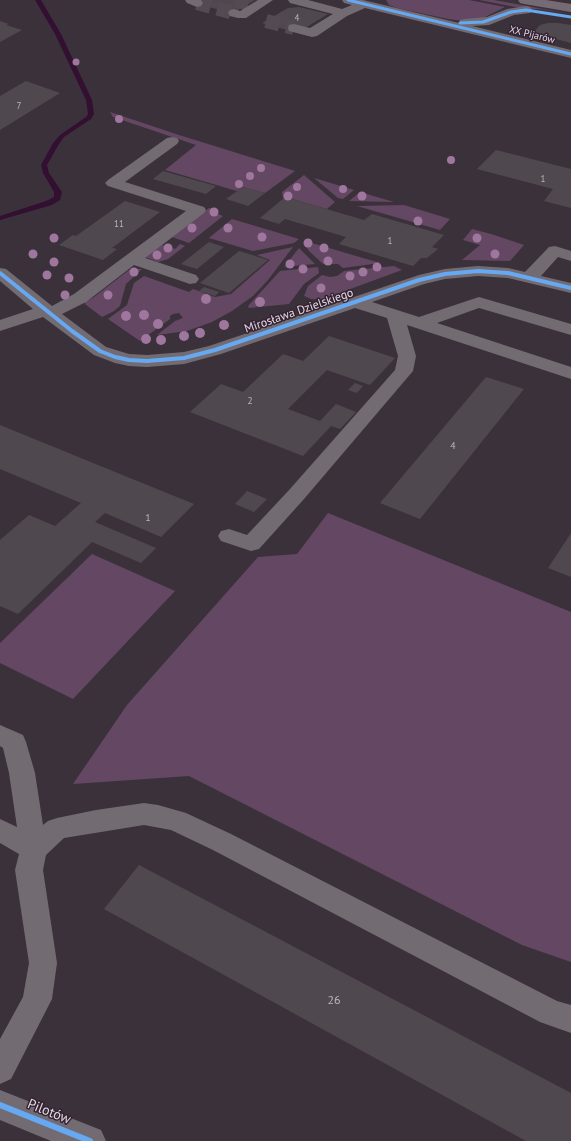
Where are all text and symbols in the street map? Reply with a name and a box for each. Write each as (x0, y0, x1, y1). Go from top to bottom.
house number: 4 (295, 13, 299, 23)
street label: XX Pijarów (508, 24, 556, 46)
house number: 7 (17, 101, 21, 111)
house number: 1 (541, 174, 545, 184)
house number: 11 (114, 219, 124, 229)
house number: 1 (388, 236, 392, 246)
street label: Mirosława Dzielskiego (243, 286, 355, 336)
house number: 2 (247, 395, 253, 407)
house number: 4 (450, 440, 456, 452)
house number: 1 (145, 512, 151, 524)
house number: 26 (327, 994, 341, 1008)
street label: Pilotów (25, 1096, 73, 1128)

